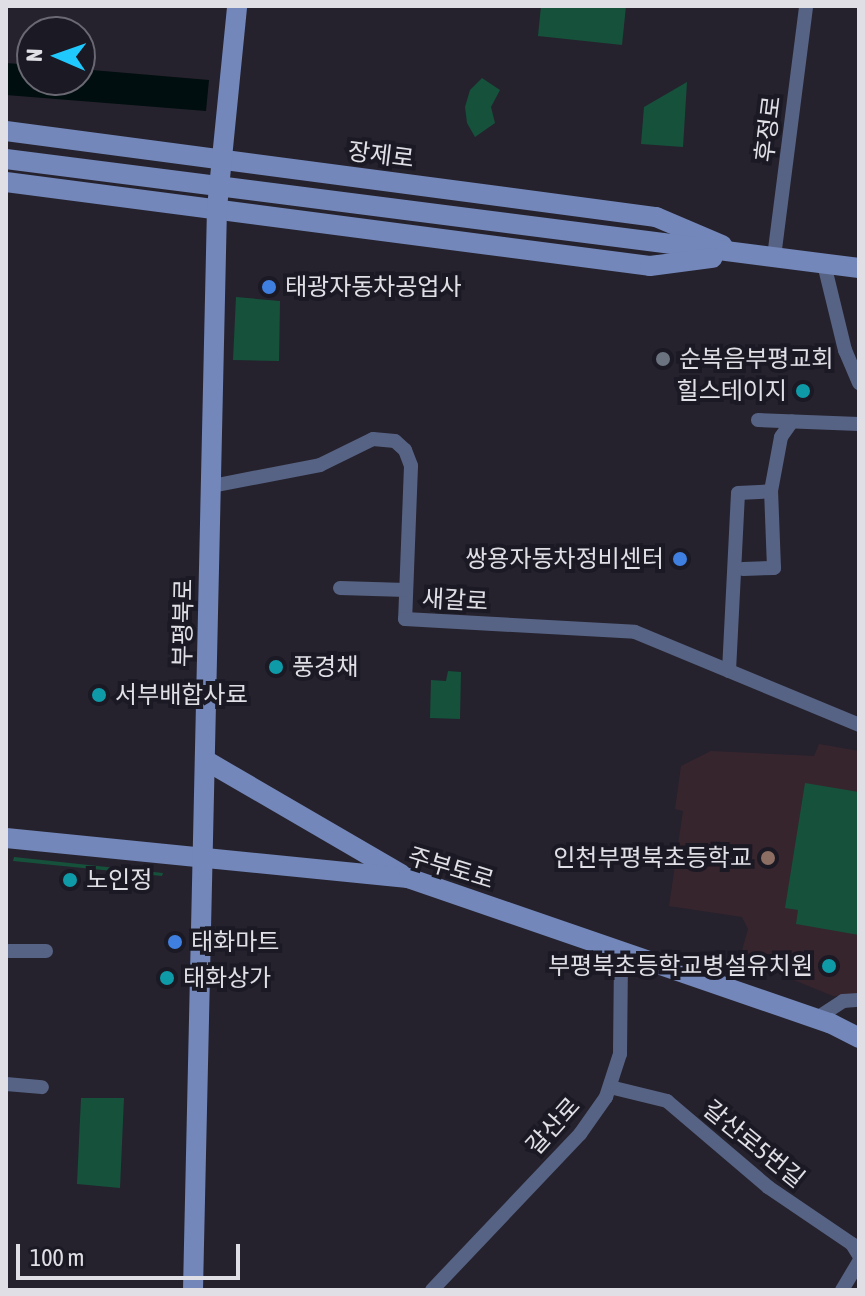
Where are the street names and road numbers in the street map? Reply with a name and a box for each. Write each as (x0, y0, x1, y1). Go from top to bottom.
street label: 후정로 (750, 94, 786, 164)
street label: 장제로 (346, 137, 416, 173)
street label: 부평북로 (168, 579, 198, 667)
street label: 새갈로 (421, 584, 489, 616)
street label: 주부토로 (405, 841, 497, 895)
street label: 갈산로 (520, 1092, 586, 1160)
street label: 갈산로5번길 (698, 1095, 810, 1193)

